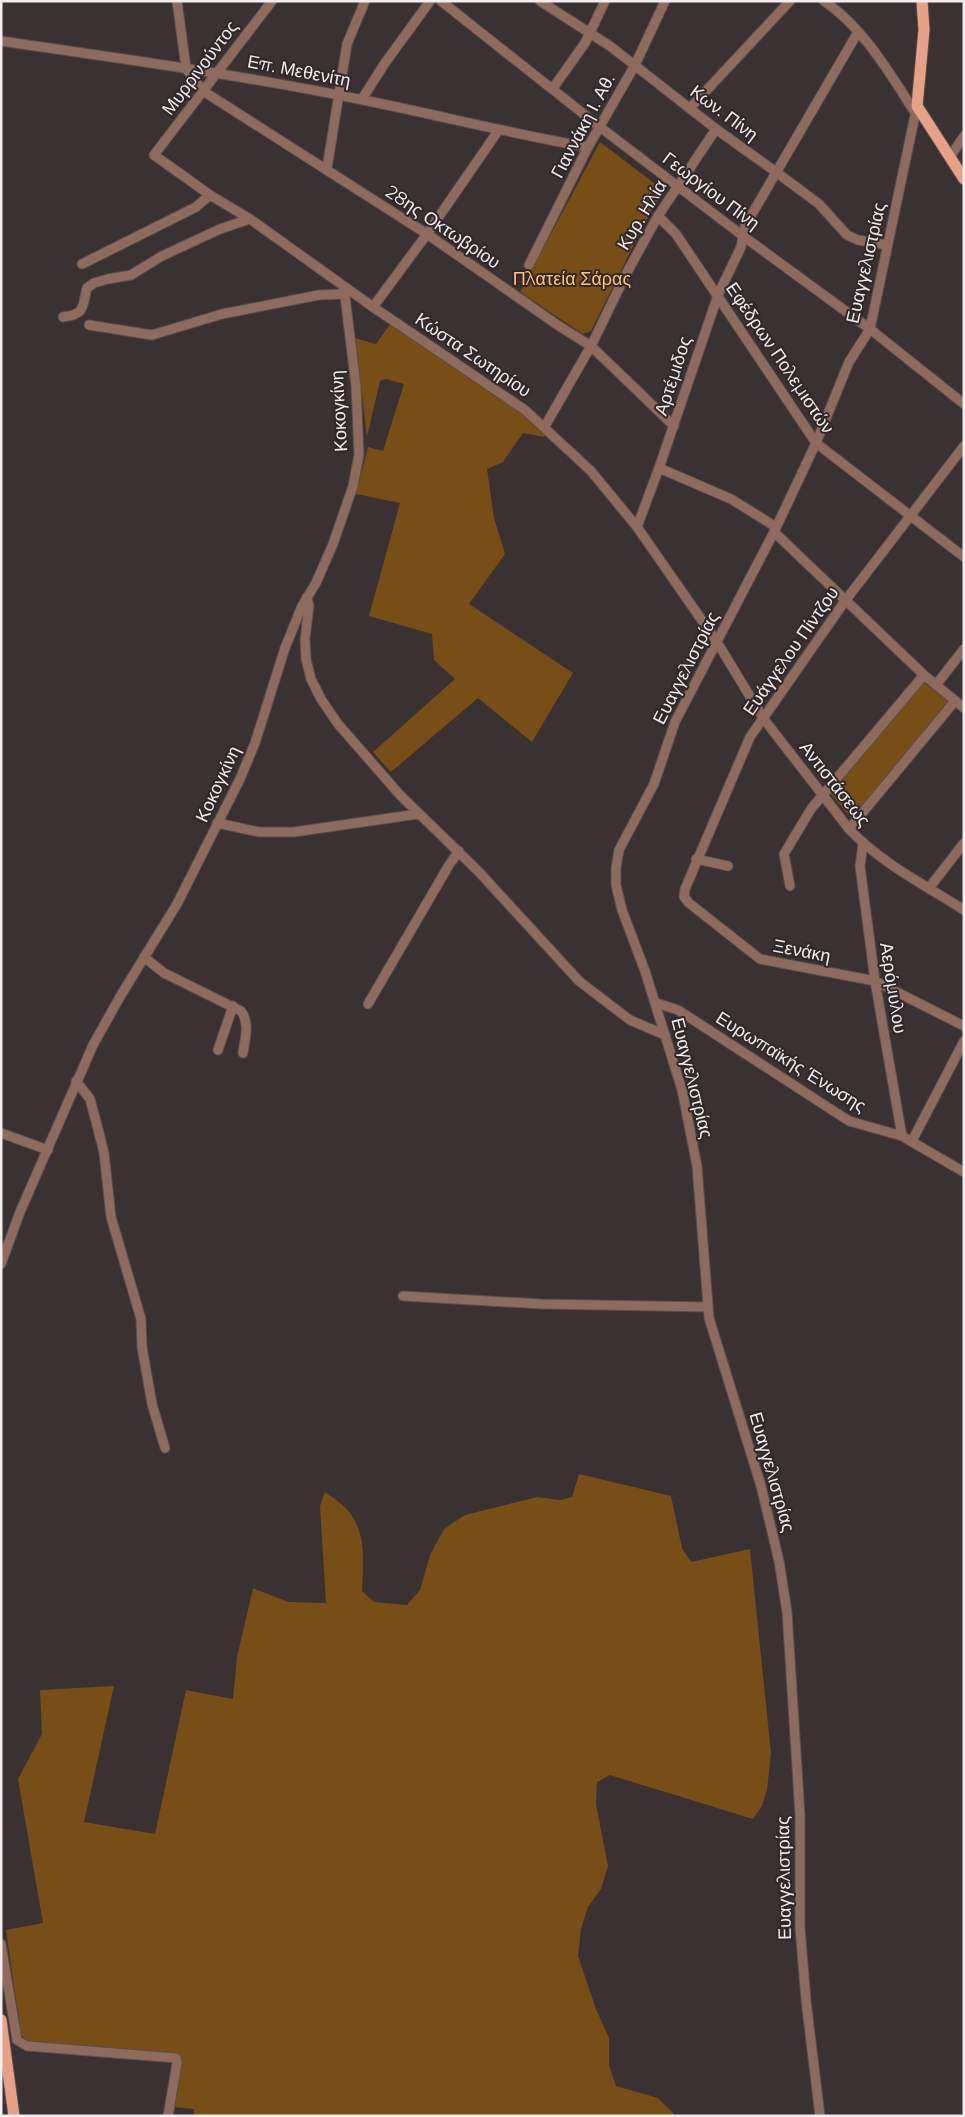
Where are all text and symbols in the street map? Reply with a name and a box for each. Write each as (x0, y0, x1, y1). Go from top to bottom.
street label: Μυρρινούντος (157, 16, 243, 120)
street label: Επ. Μεθενίτη (246, 50, 352, 92)
street label: Γιαννάκη Ι. Αθ. (546, 70, 620, 182)
street label: Κων. Πίνη (686, 80, 762, 146)
street label: Γεωργίου Πίνη (658, 147, 764, 235)
street label: Κυρ. Ηλία (613, 176, 671, 254)
street label: 28ης Οκτωβρίου (382, 181, 504, 273)
street label: Ευαγγελιστρίας (841, 200, 891, 326)
park label: Πλατεία Σάρας (513, 268, 631, 290)
street label: Εφέδρων Πολεμιστών (721, 278, 839, 438)
street label: Κώστα Σωτηρίου (411, 308, 535, 402)
street label: Αρτέμιδος (650, 333, 696, 418)
street label: Κοκογκίνη (326, 370, 352, 452)
street label: Ευάγγελου Πίντζου (738, 582, 844, 720)
street label: Ευαγγελιστρίας (648, 608, 724, 728)
street label: Αντιστάσεως (795, 737, 875, 831)
street label: Κοκογκίνη (191, 742, 245, 826)
street label: Ξενάκη (771, 935, 833, 967)
street label: Αερόμυλου (875, 941, 911, 1035)
street label: Ευρωπαϊκής Ένωσης (712, 1007, 870, 1117)
street label: Ευαγγελιστρίας (666, 1015, 718, 1141)
street label: Ευαγγελιστρίας (744, 1410, 800, 1535)
street label: Ευαγγελιστρίας (772, 1816, 796, 1940)

